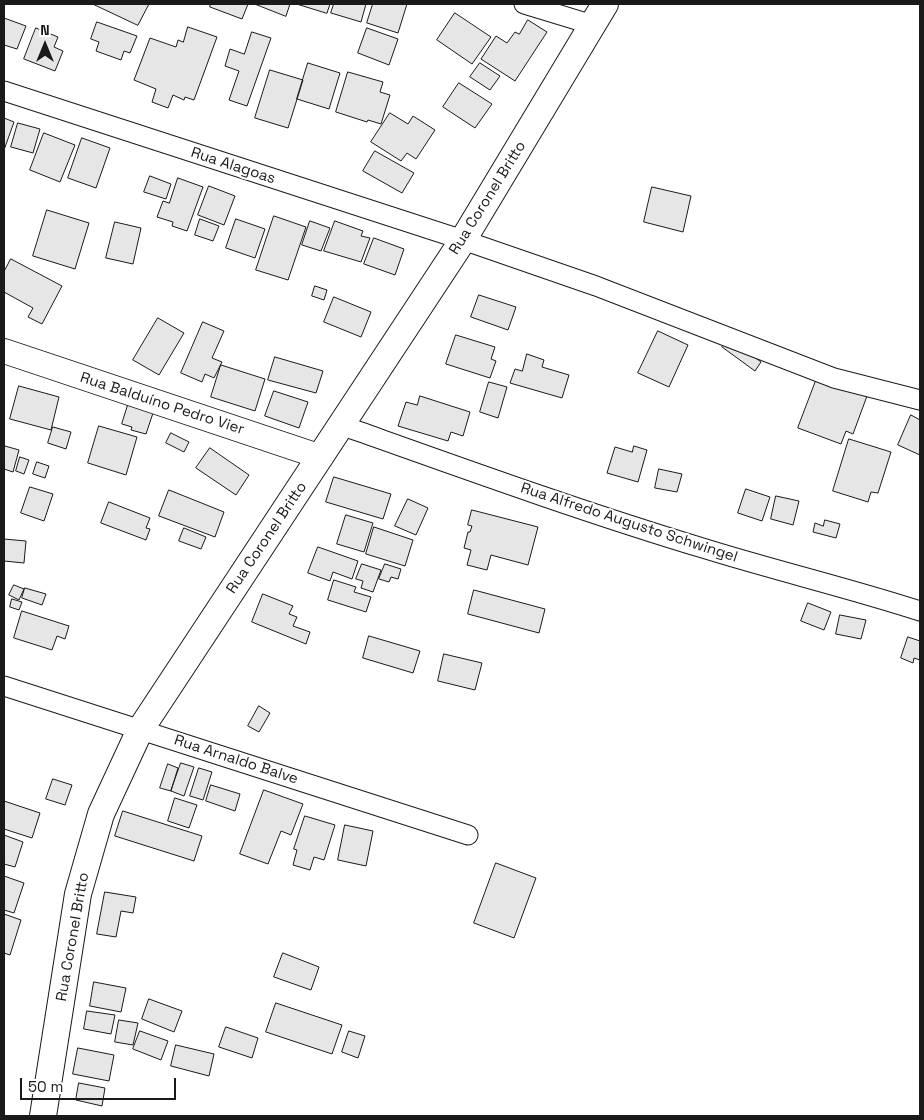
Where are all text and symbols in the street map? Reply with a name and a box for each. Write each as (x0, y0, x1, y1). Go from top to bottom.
north arrow (20, 20, 70, 70)
text: N (40, 21, 50, 39)
street label: Rua Coronel Britto (446, 138, 530, 258)
street label: Rua Alagoas (188, 144, 278, 188)
street label: Rua Balduíno Pedro Vier (78, 369, 246, 439)
street label: Rua Coronel Britto (223, 479, 311, 597)
street label: Rua Alfredo Augusto Schwingel (518, 479, 740, 567)
street label: Rua Arnaldo Balve (172, 731, 300, 789)
street label: Rua Coronel Britto (53, 871, 93, 1003)
scale bar (22, 1068, 179, 1100)
text: 50 m (28, 1077, 63, 1096)

